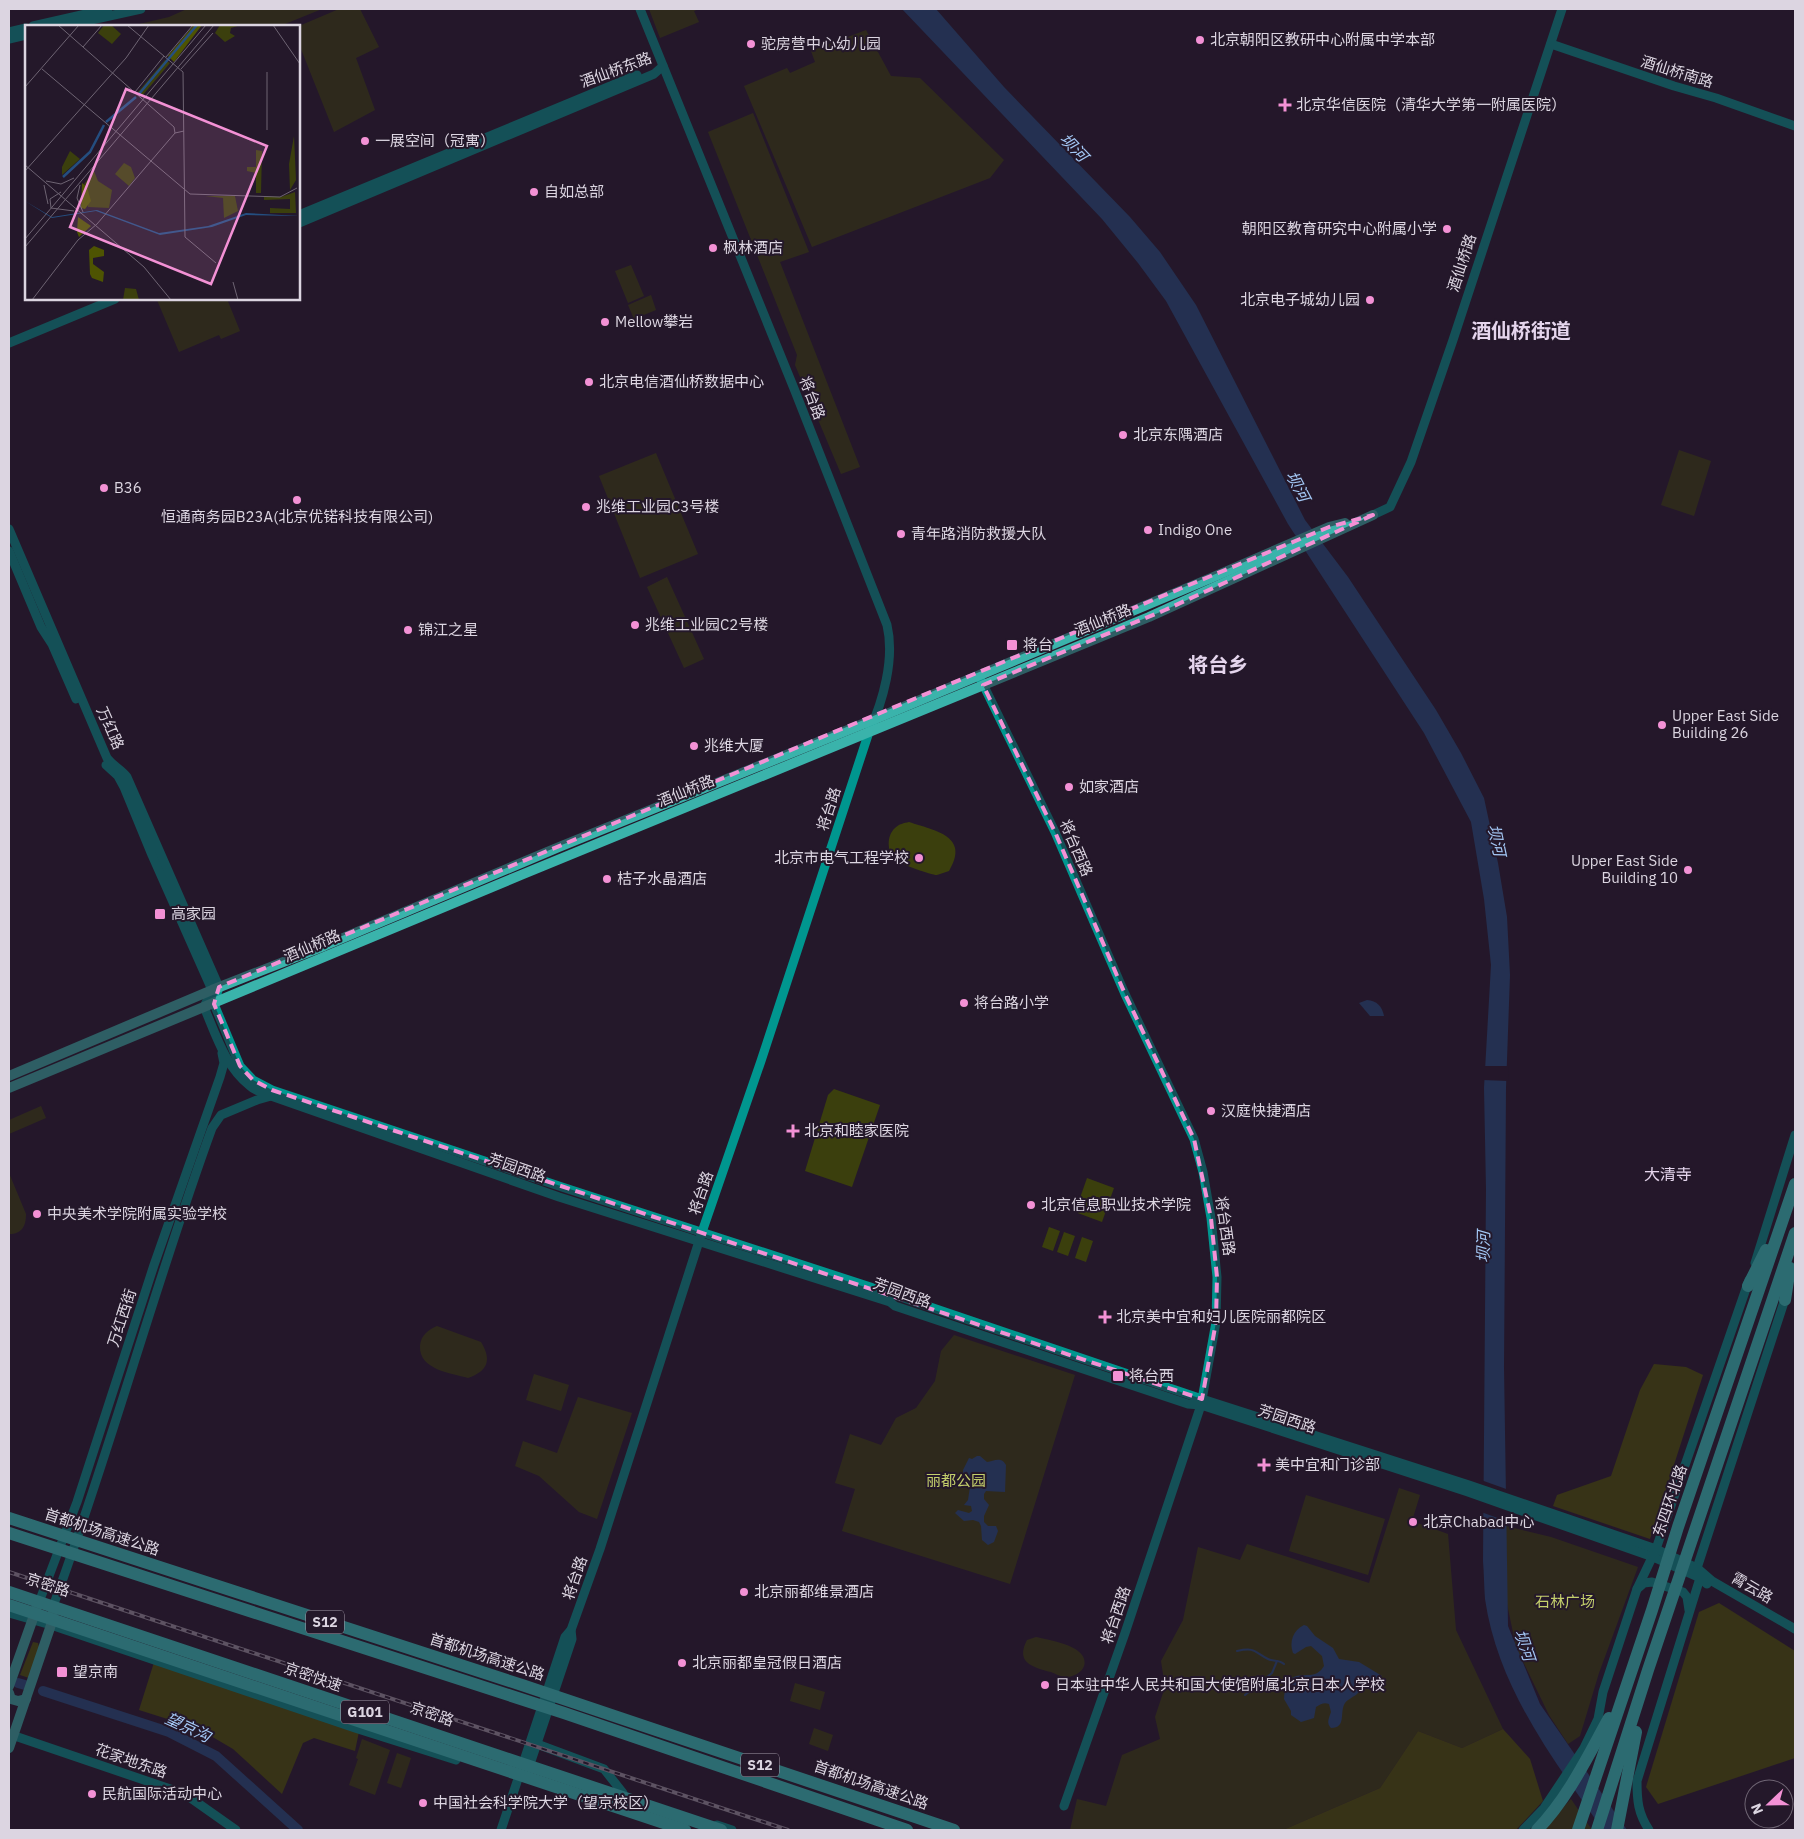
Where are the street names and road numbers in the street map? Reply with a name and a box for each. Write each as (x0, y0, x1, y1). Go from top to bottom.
street label: 酒仙桥东路 (577, 48, 654, 91)
street label: 酒仙桥南路 (1638, 51, 1716, 92)
street label: 酒仙桥路 (1443, 231, 1480, 294)
street label: 将台路 (796, 373, 829, 422)
street label: 酒仙桥路 (1071, 599, 1134, 640)
street label: 万红路 (93, 703, 128, 752)
street label: 酒仙桥路 (654, 770, 717, 811)
street label: 将台路 (813, 785, 845, 833)
street label: 将台西路 (1056, 816, 1097, 879)
street label: 酒仙桥路 (280, 925, 343, 966)
street label: 芳园西路 (486, 1149, 549, 1186)
street label: 将台路 (684, 1168, 717, 1217)
street label: 将台西路 (1212, 1195, 1239, 1257)
street label: 芳园西路 (871, 1273, 934, 1312)
street label: 万红西街 (103, 1286, 140, 1349)
street label: 芳园西路 (1256, 1400, 1319, 1437)
street label: 东四环北路 (1648, 1462, 1691, 1539)
street label: 首都机场高速公路 (42, 1504, 162, 1559)
street label: 将台路 (558, 1553, 591, 1602)
street label: 霄云路 (1728, 1568, 1776, 1607)
street label: 京密路 (24, 1569, 72, 1601)
street label: 将台西路 (1097, 1583, 1134, 1646)
road number: S12 (306, 1610, 344, 1634)
street label: 首都机场高速公路 (427, 1629, 547, 1684)
street label: 京密快速 (282, 1658, 345, 1695)
street label: 京密路 (408, 1697, 457, 1730)
road number: G101 (341, 1700, 389, 1724)
street label: 花家地东路 (93, 1739, 170, 1782)
road number: S12 (741, 1754, 779, 1776)
street label: 首都机场高速公路 (811, 1756, 931, 1813)

